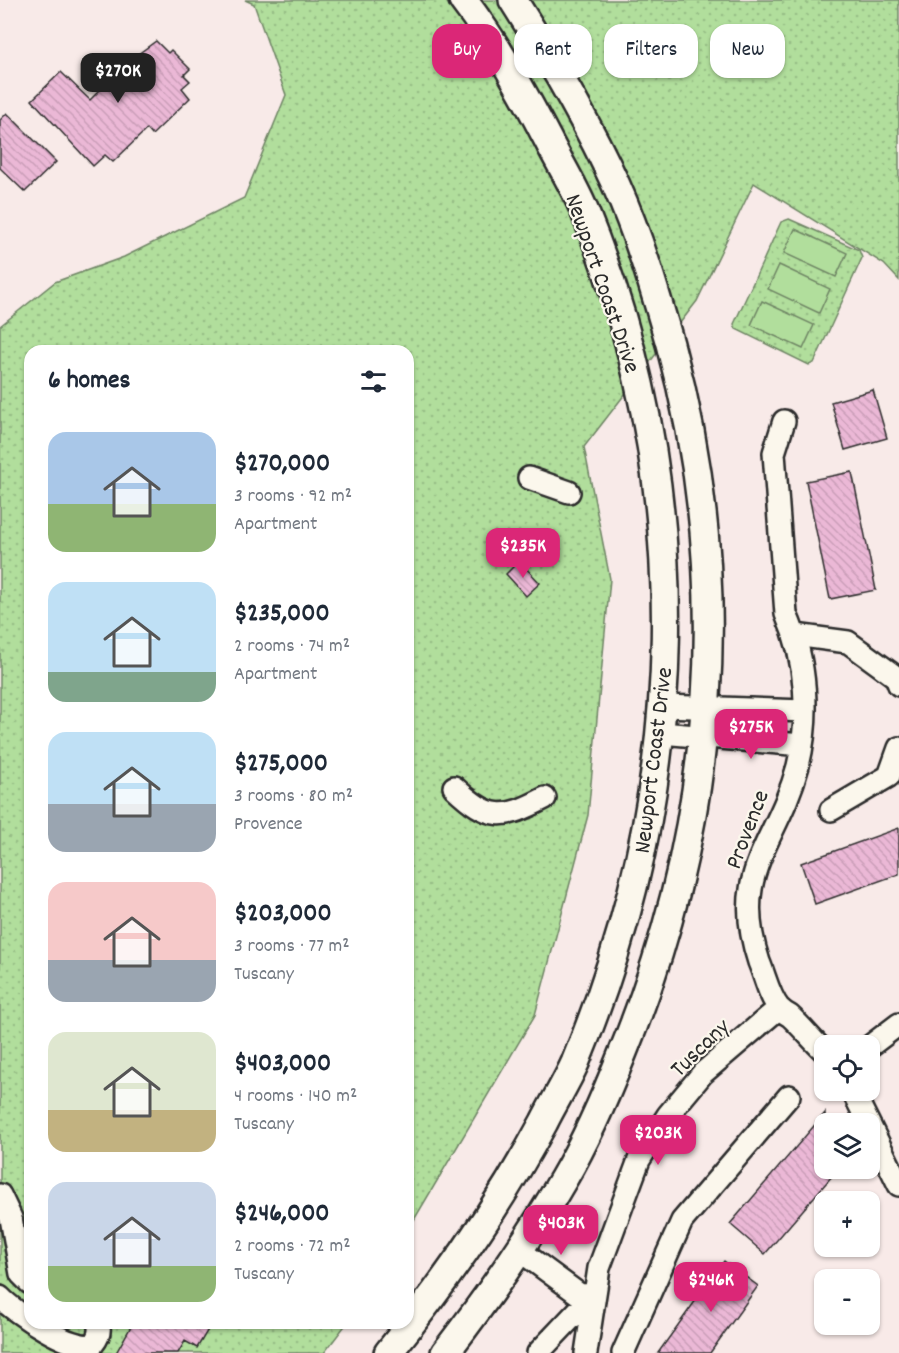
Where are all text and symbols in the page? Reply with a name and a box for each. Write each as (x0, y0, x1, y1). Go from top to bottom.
chip: Buy (432, 24, 502, 78)
chip: Rent (514, 24, 592, 78)
chip: Filters (604, 24, 698, 78)
chip: New (710, 24, 785, 78)
pin: $270K (76, 53, 160, 104)
text: $270K (95, 58, 141, 86)
street label: Newport Coast Drive (555, 190, 648, 378)
text: 6 homes (48, 363, 130, 400)
icon: filters (357, 365, 390, 398)
text: $270,000 (234, 446, 330, 483)
icon: home (96, 456, 168, 528)
text: 3 rooms · 92 m² (234, 483, 352, 511)
text: Apartment (234, 511, 317, 539)
pin: $235K (481, 528, 565, 579)
text: $235K (500, 533, 546, 561)
text: $235,000 (234, 596, 330, 633)
icon: home (96, 606, 168, 678)
text: 2 rooms · 74 m² (234, 633, 350, 661)
text: Apartment (234, 661, 317, 689)
street label: Newport Coast Drive (627, 665, 683, 855)
pin: $275K (709, 709, 793, 760)
text: $275K (728, 714, 774, 742)
text: $275,000 (234, 746, 328, 783)
icon: home (96, 756, 168, 828)
text: 3 rooms · 80 m² (234, 783, 353, 811)
street label: Provence (718, 786, 779, 875)
text: Provence (234, 811, 303, 839)
text: $203,000 (234, 896, 332, 933)
icon: home (96, 906, 168, 978)
text: 3 rooms · 77 m² (234, 933, 350, 961)
text: Tuscany (234, 961, 294, 989)
street label: Tuscany (663, 1011, 740, 1086)
map controls (814, 1035, 880, 1335)
button: locate (814, 1035, 880, 1101)
text: $403,000 (234, 1046, 331, 1083)
icon: home (96, 1056, 168, 1128)
text: 4 rooms · 140 m² (234, 1083, 357, 1111)
text: Tuscany (234, 1111, 294, 1139)
button: layers (814, 1113, 880, 1179)
pin: $203K (616, 1115, 700, 1166)
text: $203K (634, 1120, 682, 1148)
button: + (814, 1191, 880, 1257)
text: $246,000 (234, 1196, 330, 1233)
pin: $403K (519, 1205, 603, 1256)
icon: home (96, 1206, 168, 1278)
text: $403K (537, 1210, 585, 1238)
text: 2 rooms · 72 m² (234, 1233, 350, 1261)
text: Tuscany (234, 1261, 294, 1289)
pin: $246K (669, 1262, 753, 1313)
text: $246K (688, 1267, 734, 1295)
button: − (814, 1269, 880, 1335)

